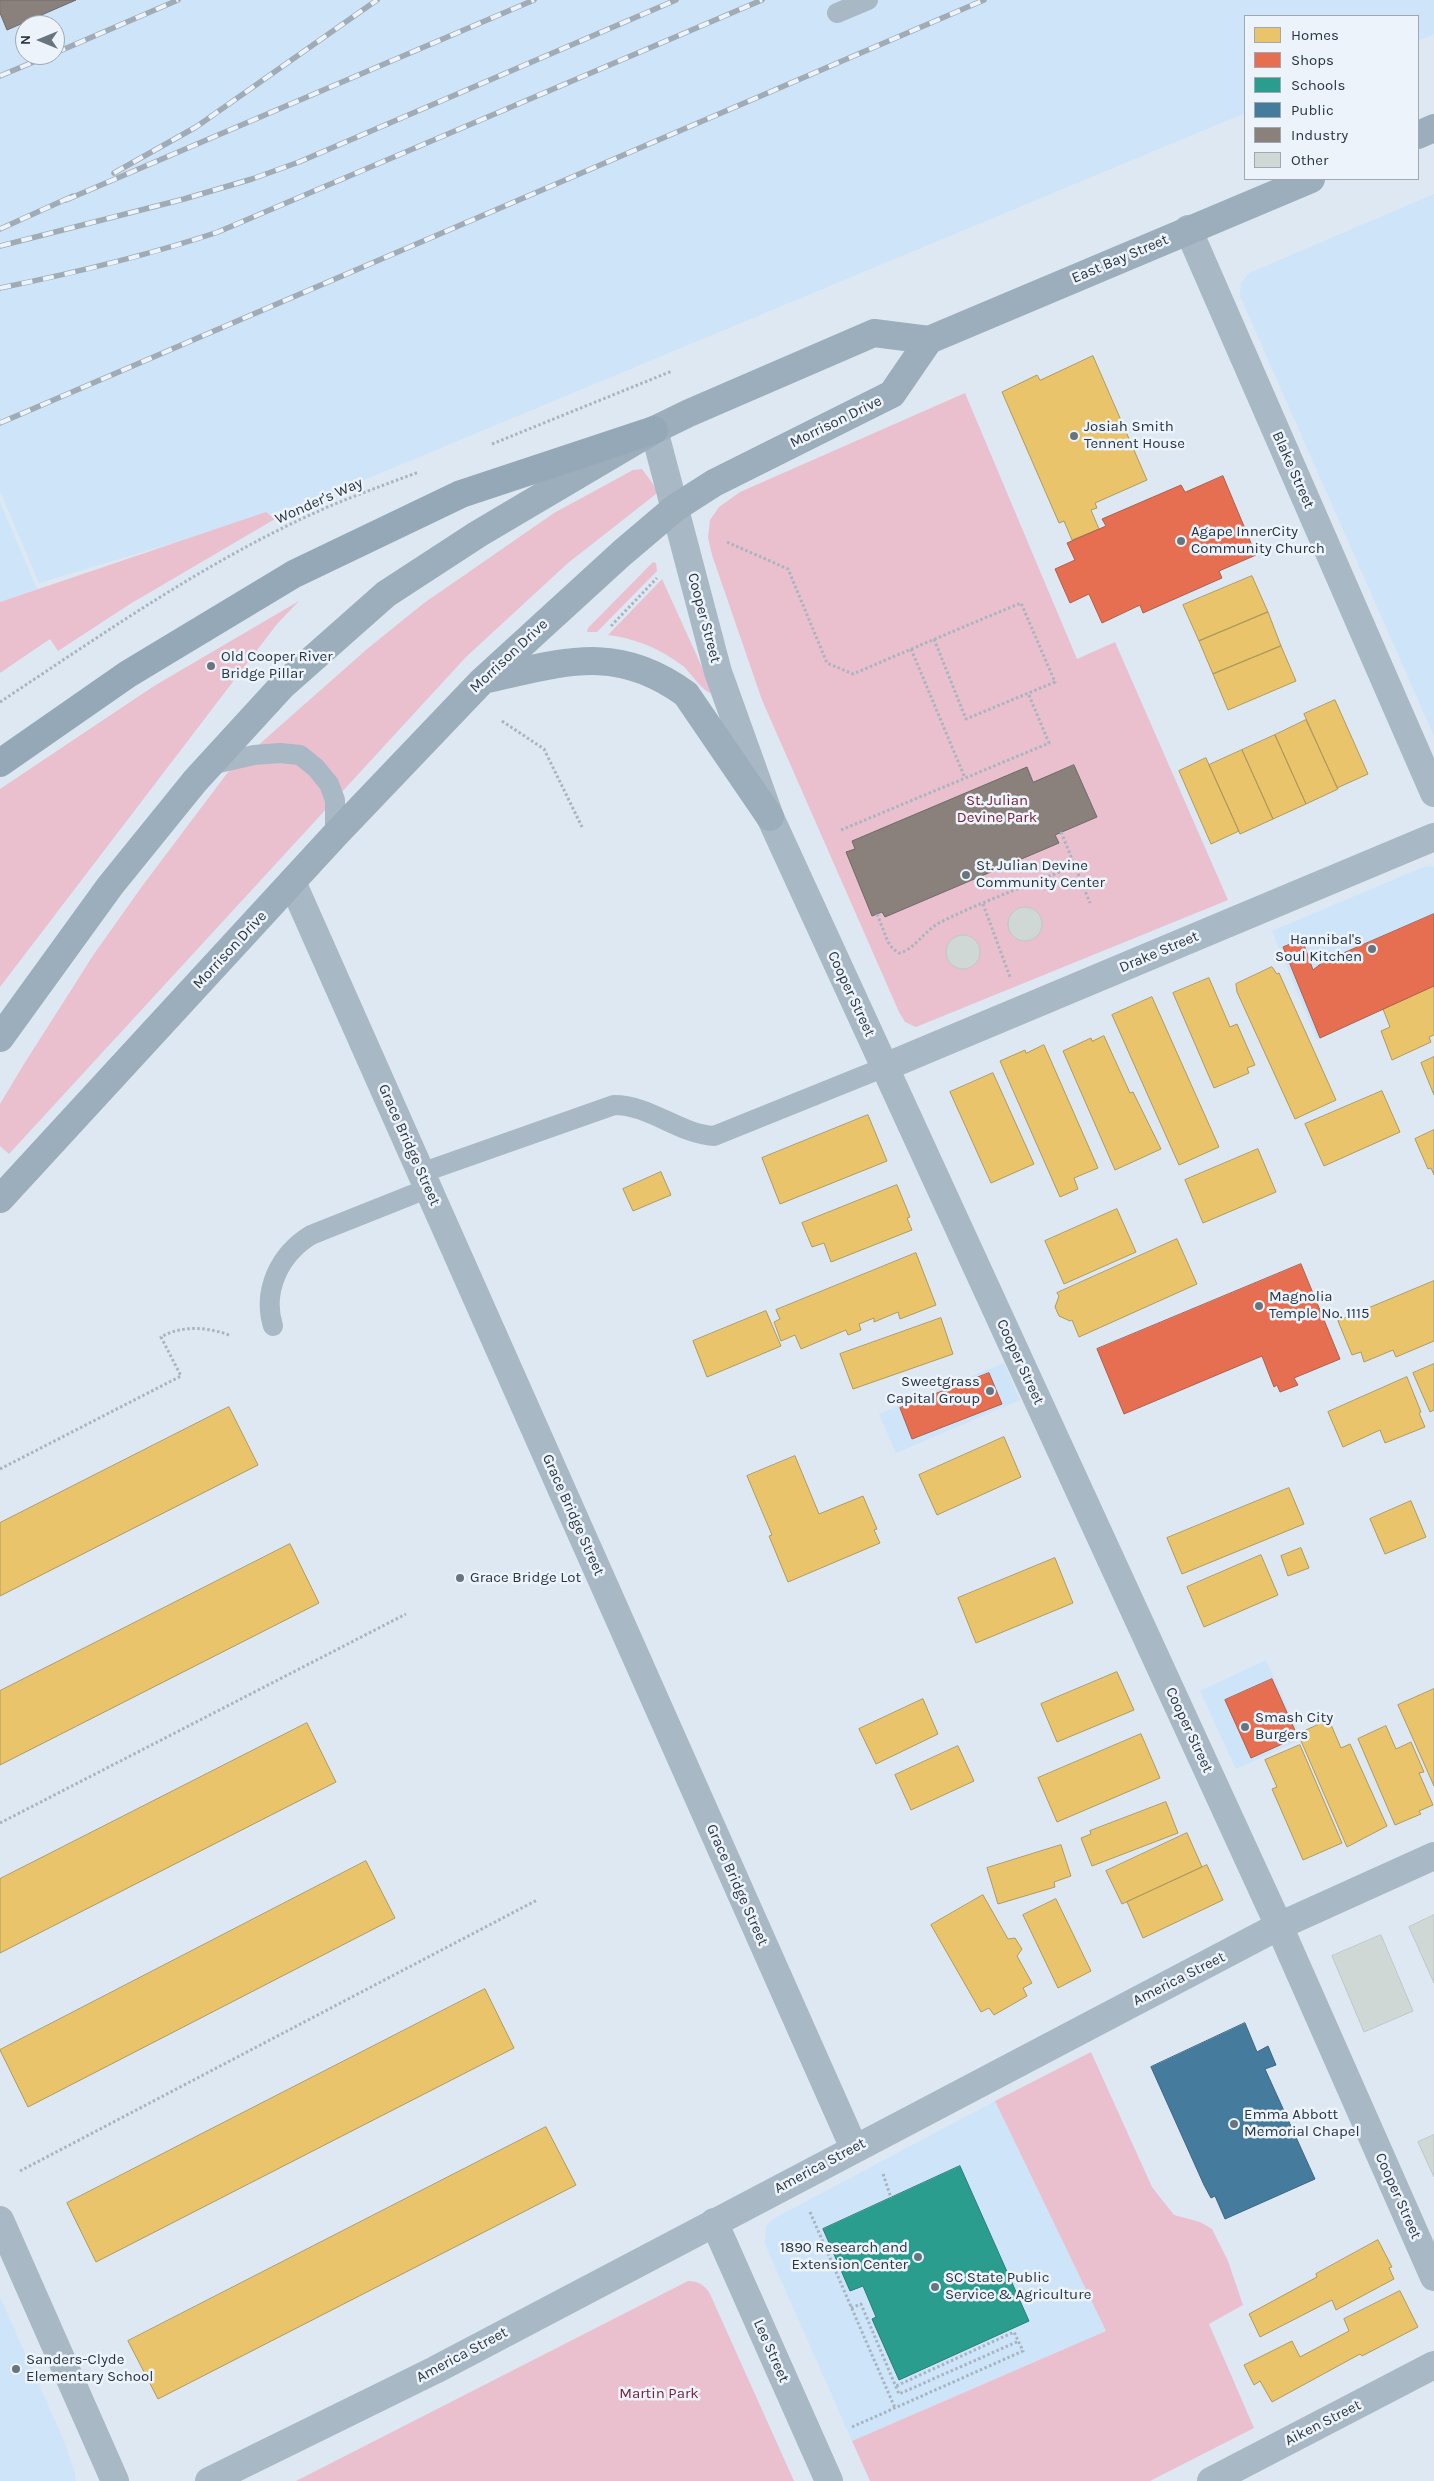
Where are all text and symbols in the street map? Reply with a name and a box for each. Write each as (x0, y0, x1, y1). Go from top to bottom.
north arrow (15, 15, 65, 65)
legend (1244, 15, 1419, 180)
text: Homes (1291, 26, 1339, 44)
text: N (17, 35, 34, 45)
text: Shops (1291, 51, 1334, 69)
text: Schools (1291, 76, 1345, 94)
text: Public (1291, 101, 1334, 119)
text: Industry (1291, 126, 1348, 144)
text: Other (1291, 151, 1329, 169)
street label: East Bay Street (1069, 231, 1171, 287)
street label: Morrison Drive (787, 392, 885, 452)
place label: Josiah Smith Tennent House (1084, 418, 1185, 453)
street label: Blake Street (1268, 429, 1318, 511)
marker: Josiah Smith Tennent House (1068, 430, 1080, 442)
street label: Wonder's Way (272, 474, 366, 528)
place label: Agape InnerCity Community Church (1191, 523, 1325, 558)
marker: Agape InnerCity Community Church (1175, 535, 1187, 547)
street label: Cooper Street (683, 571, 725, 665)
street label: Morrison Drive (466, 615, 552, 697)
place label: Old Cooper River Bridge Pillar (221, 648, 333, 683)
marker: Old Cooper River Bridge Pillar (205, 660, 217, 672)
park label: St. Julian Devine Park (957, 792, 1037, 827)
place label: St. Julian Devine Community Center (976, 857, 1105, 892)
marker: St. Julian Devine Community Center (960, 869, 972, 881)
street label: Morrison Drive (189, 907, 271, 993)
street label: Drake Street (1117, 927, 1201, 977)
place label: Hannibal's Soul Kitchen (1275, 931, 1362, 966)
marker: Hannibal's Soul Kitchen (1366, 943, 1378, 955)
street label: Cooper Street (823, 948, 879, 1040)
street label: Grace Bridge Street (374, 1081, 444, 1209)
place label: Magnolia Temple No. 1115 (1269, 1288, 1369, 1323)
marker: Magnolia Temple No. 1115 (1253, 1300, 1265, 1312)
street label: Cooper Street (992, 1316, 1048, 1408)
place label: Sweetgrass Capital Group (887, 1373, 980, 1408)
marker: Sweetgrass Capital Group (984, 1385, 996, 1397)
street label: Grace Bridge Street (538, 1451, 608, 1579)
place label: Grace Bridge Lot (470, 1569, 581, 1587)
marker: Grace Bridge Lot (454, 1572, 466, 1584)
street label: Cooper Street (1161, 1684, 1217, 1776)
place label: Smash City Burgers (1255, 1709, 1333, 1744)
marker: Smash City Burgers (1239, 1721, 1251, 1733)
street label: Grace Bridge Street (702, 1821, 772, 1949)
street label: America Street (1130, 1948, 1228, 2010)
place label: Emma Abbott Memorial Chapel (1244, 2106, 1360, 2141)
marker: Emma Abbott Memorial Chapel (1228, 2118, 1240, 2130)
street label: America Street (771, 2134, 869, 2198)
street label: Cooper Street (1371, 2150, 1425, 2242)
place label: 1890 Research and Extension Center (780, 2239, 908, 2274)
marker: 1890 Research and Extension Center (912, 2251, 924, 2263)
place label: SC State Public Service & Agriculture (945, 2269, 1091, 2304)
marker: SC State Public Service & Agriculture (929, 2281, 941, 2293)
street label: Lee Street (749, 2317, 793, 2385)
street label: America Street (413, 2323, 511, 2387)
place label: Sanders-Clyde Elementary School (26, 2351, 153, 2386)
marker: Sanders-Clyde Elementary School (10, 2363, 22, 2375)
park label: Martin Park (619, 2385, 699, 2403)
street label: Aiken Street (1282, 2396, 1364, 2450)

